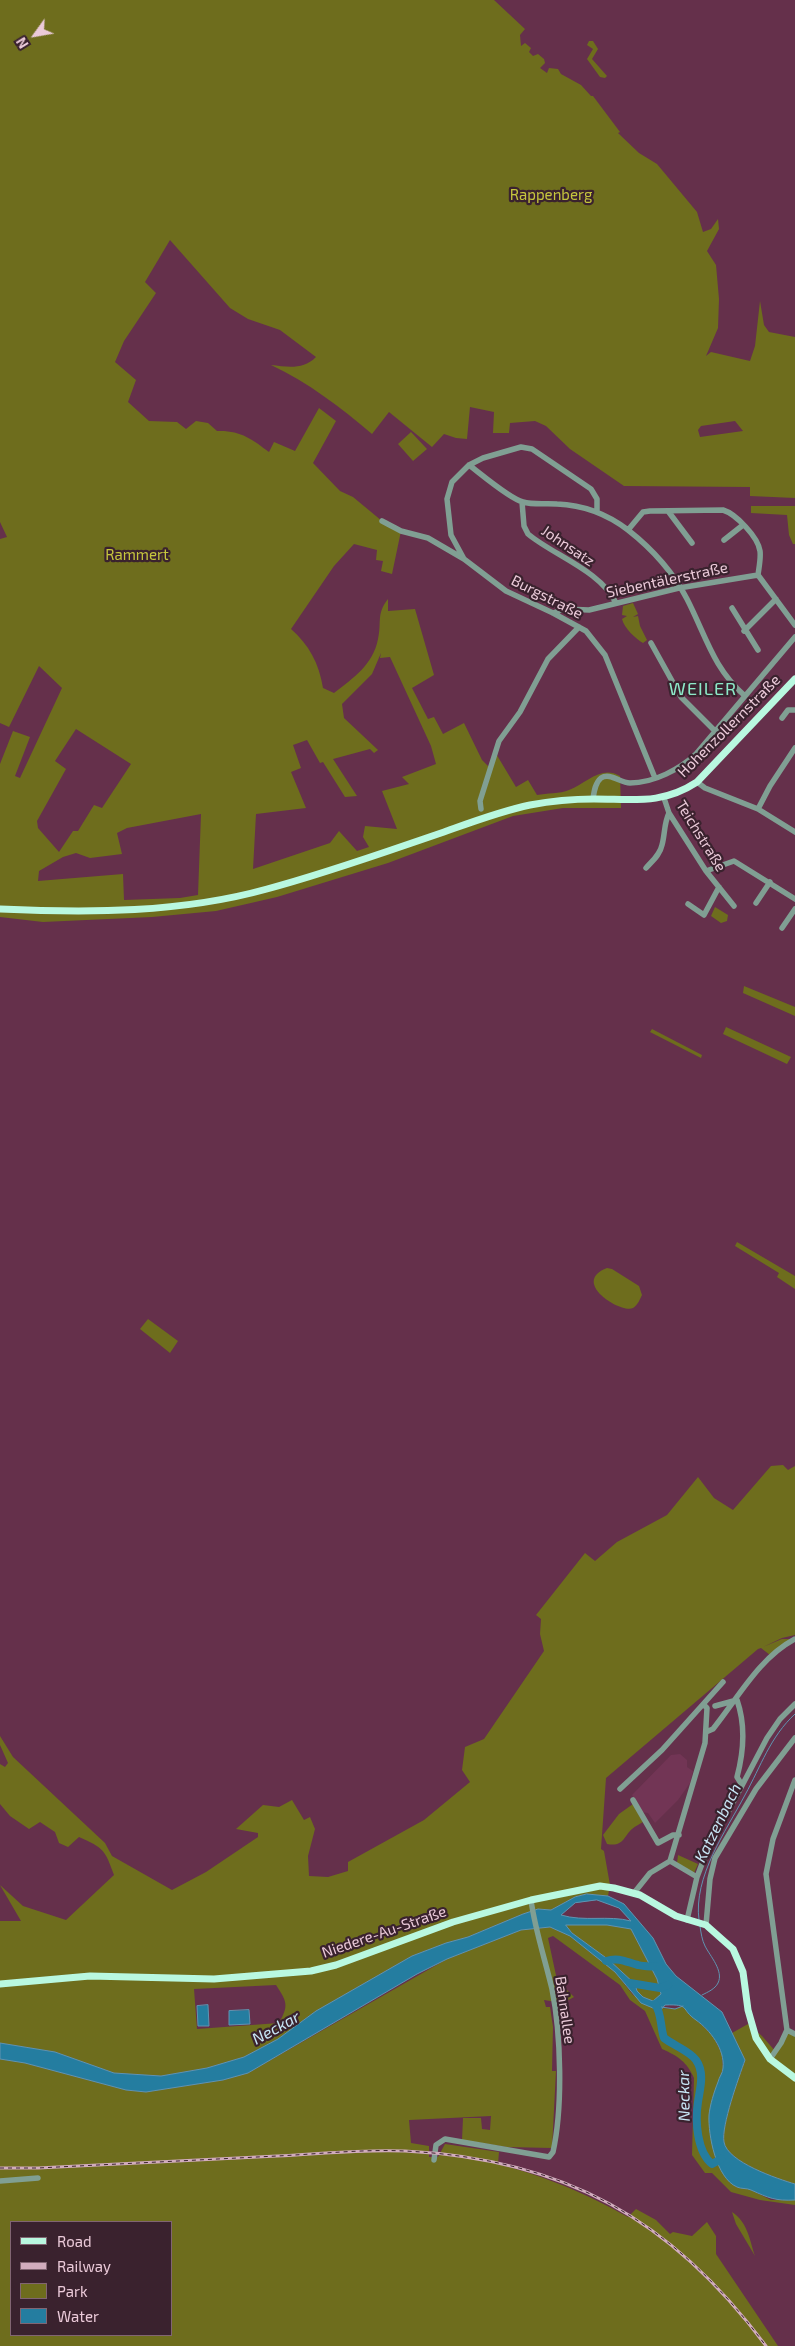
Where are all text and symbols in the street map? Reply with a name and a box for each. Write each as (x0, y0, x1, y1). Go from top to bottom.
north arrow (10, 10, 60, 60)
text: N (12, 34, 32, 52)
park label: Rappenberg (510, 186, 592, 204)
street label: Johnsatz (538, 522, 598, 570)
park label: Rammert (105, 546, 169, 564)
street label: Siebentälerstraße (605, 558, 729, 602)
street label: Burgstraße (508, 571, 586, 623)
street label: Hohenzollernstraße (674, 671, 784, 781)
district label: WEILER (668, 678, 738, 700)
street label: Teichstraße (672, 797, 730, 875)
water label: Katzenbach (691, 1780, 745, 1866)
street label: Niedere-Au-Straße (319, 1902, 449, 1962)
street label: Bahnallee (551, 1975, 579, 2045)
water label: Neckar (249, 2007, 303, 2049)
water label: Neckar (674, 2070, 694, 2122)
legend (10, 2221, 172, 2336)
text: Road (57, 2232, 92, 2250)
text: Railway (57, 2257, 111, 2275)
text: Park (57, 2282, 88, 2300)
text: Water (57, 2307, 99, 2325)

